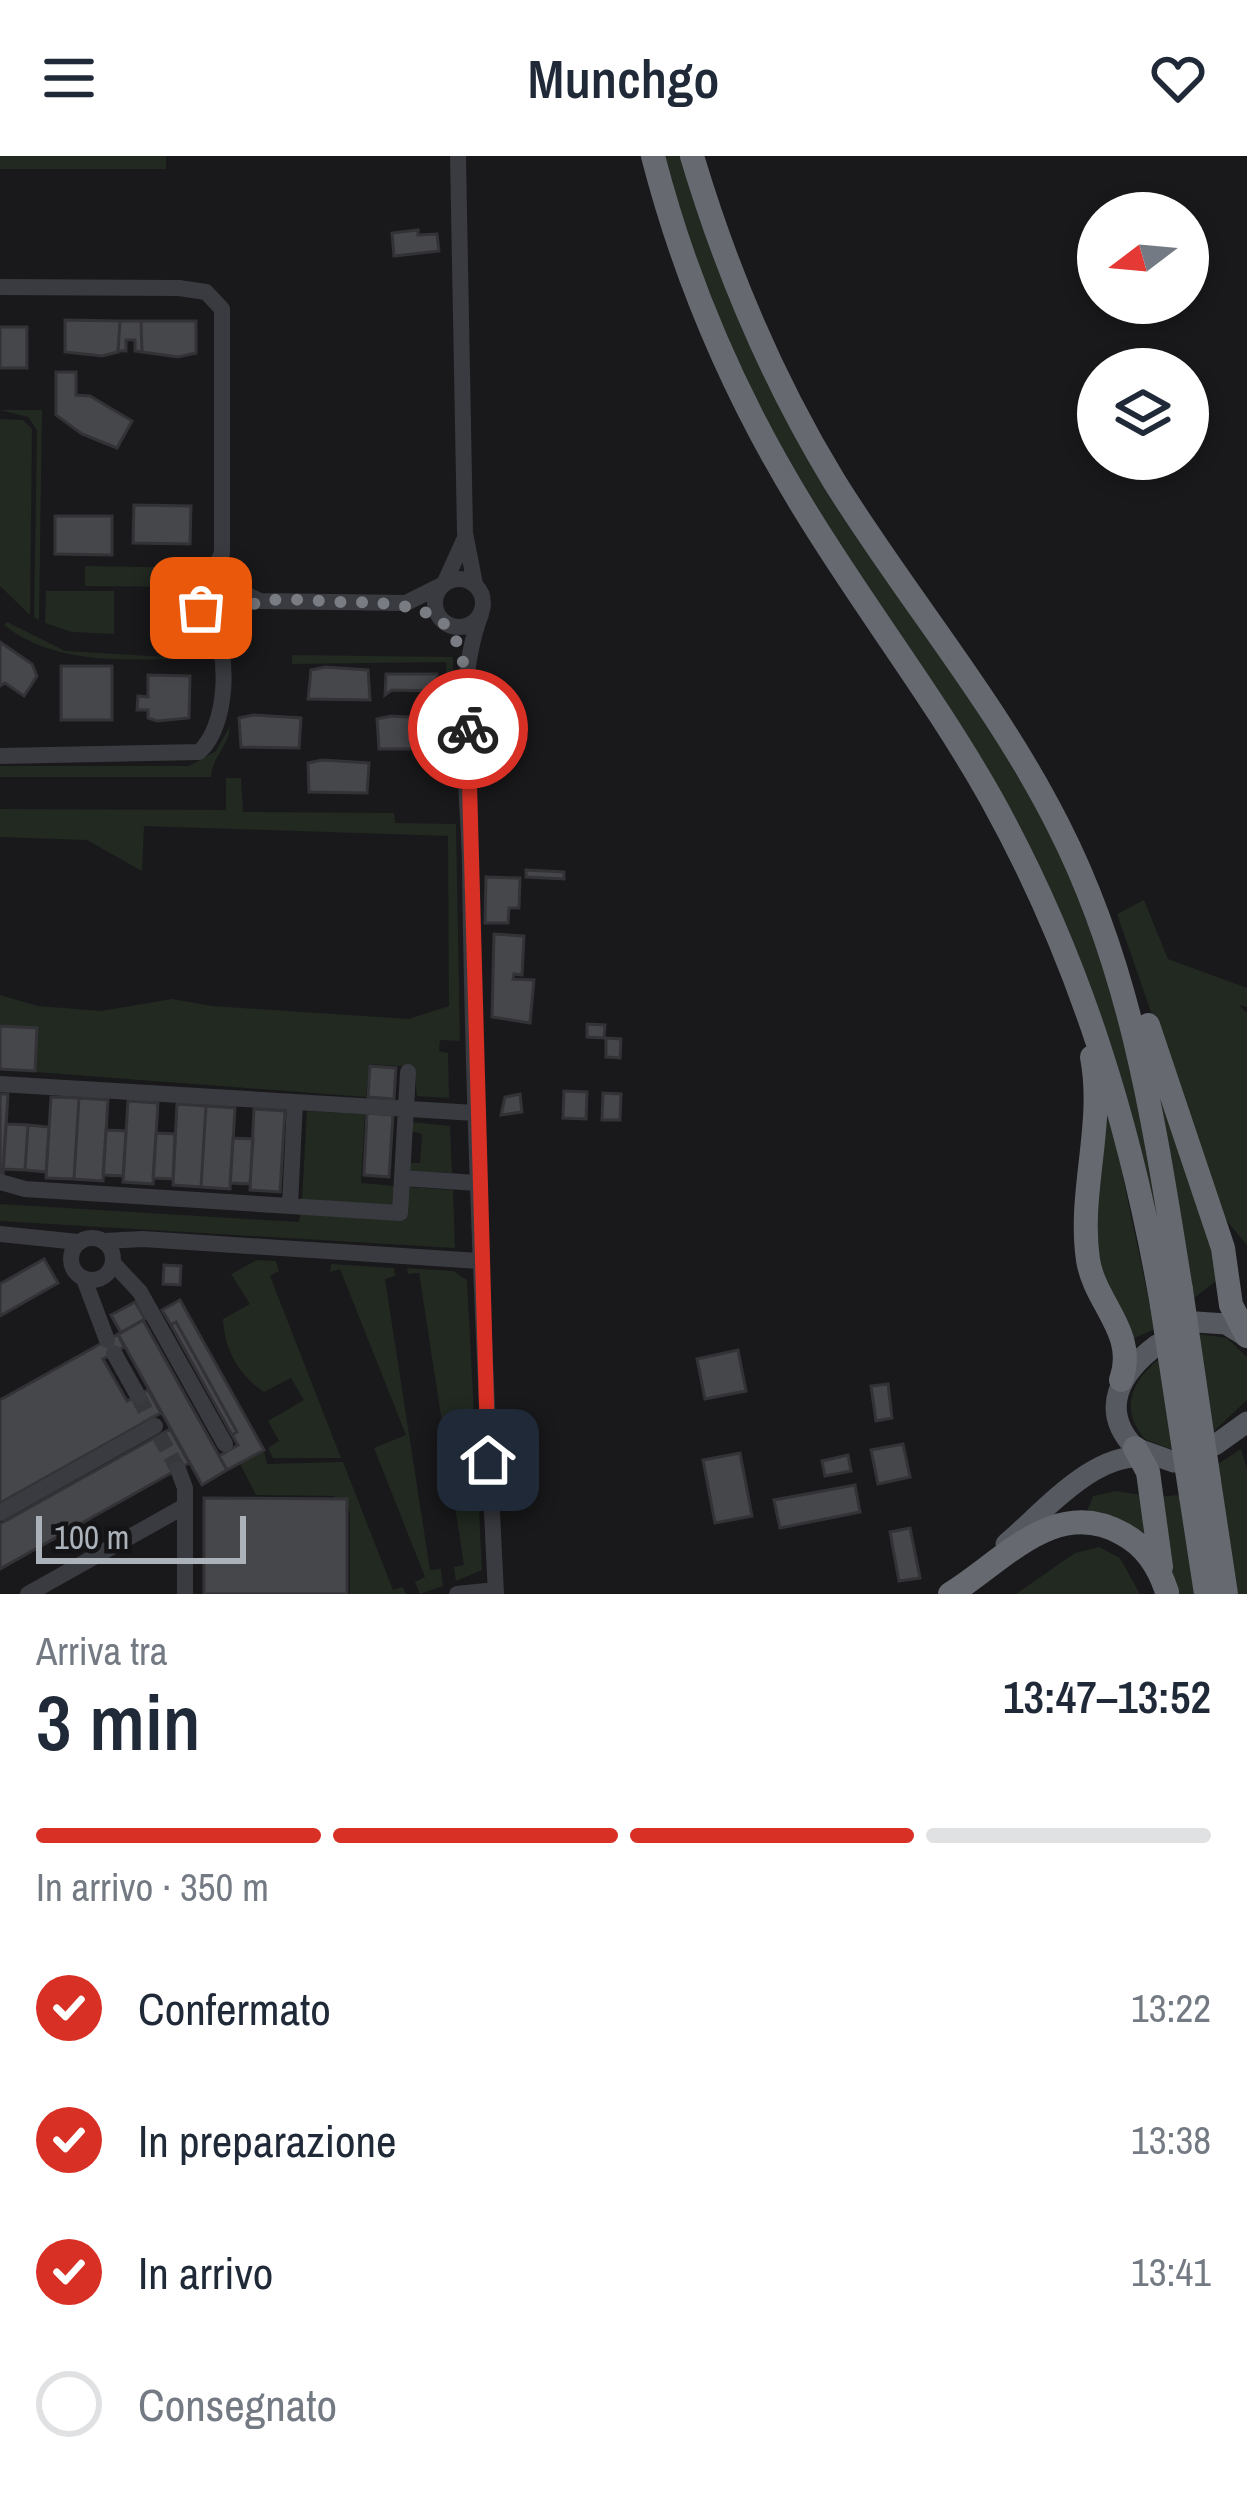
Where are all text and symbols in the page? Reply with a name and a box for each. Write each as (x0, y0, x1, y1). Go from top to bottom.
text: Munchgo (528, 42, 719, 115)
icon: menu (36, 45, 102, 111)
icon: heart (1145, 45, 1211, 111)
north arrow (1077, 192, 1209, 324)
map controls (1077, 192, 1209, 480)
button: layers (1077, 348, 1209, 480)
pin (150, 557, 252, 659)
icon: bag (168, 575, 234, 641)
courier (408, 669, 528, 789)
icon: bike (435, 696, 501, 762)
pin (437, 1409, 539, 1511)
icon: home (455, 1427, 521, 1493)
scale bar (36, 1510, 246, 1563)
text: 100 m (54, 1515, 129, 1559)
text: Arriva tra (36, 1625, 168, 1677)
text: 13:47–13:52 (1003, 1666, 1211, 1727)
text: 3 min (36, 1669, 201, 1774)
text: In arrivo · 350 m (36, 1861, 269, 1913)
icon: check (36, 1975, 102, 2041)
text: Confermato (138, 1978, 331, 2039)
text: 13:22 (1131, 1982, 1211, 2034)
icon: check (36, 2107, 102, 2173)
text: In preparazione (138, 2110, 396, 2171)
text: 13:38 (1131, 2114, 1211, 2166)
icon: check (36, 2239, 102, 2305)
text: In arrivo (138, 2242, 273, 2303)
text: 13:41 (1131, 2246, 1211, 2298)
text: Consegnato (138, 2374, 337, 2435)

